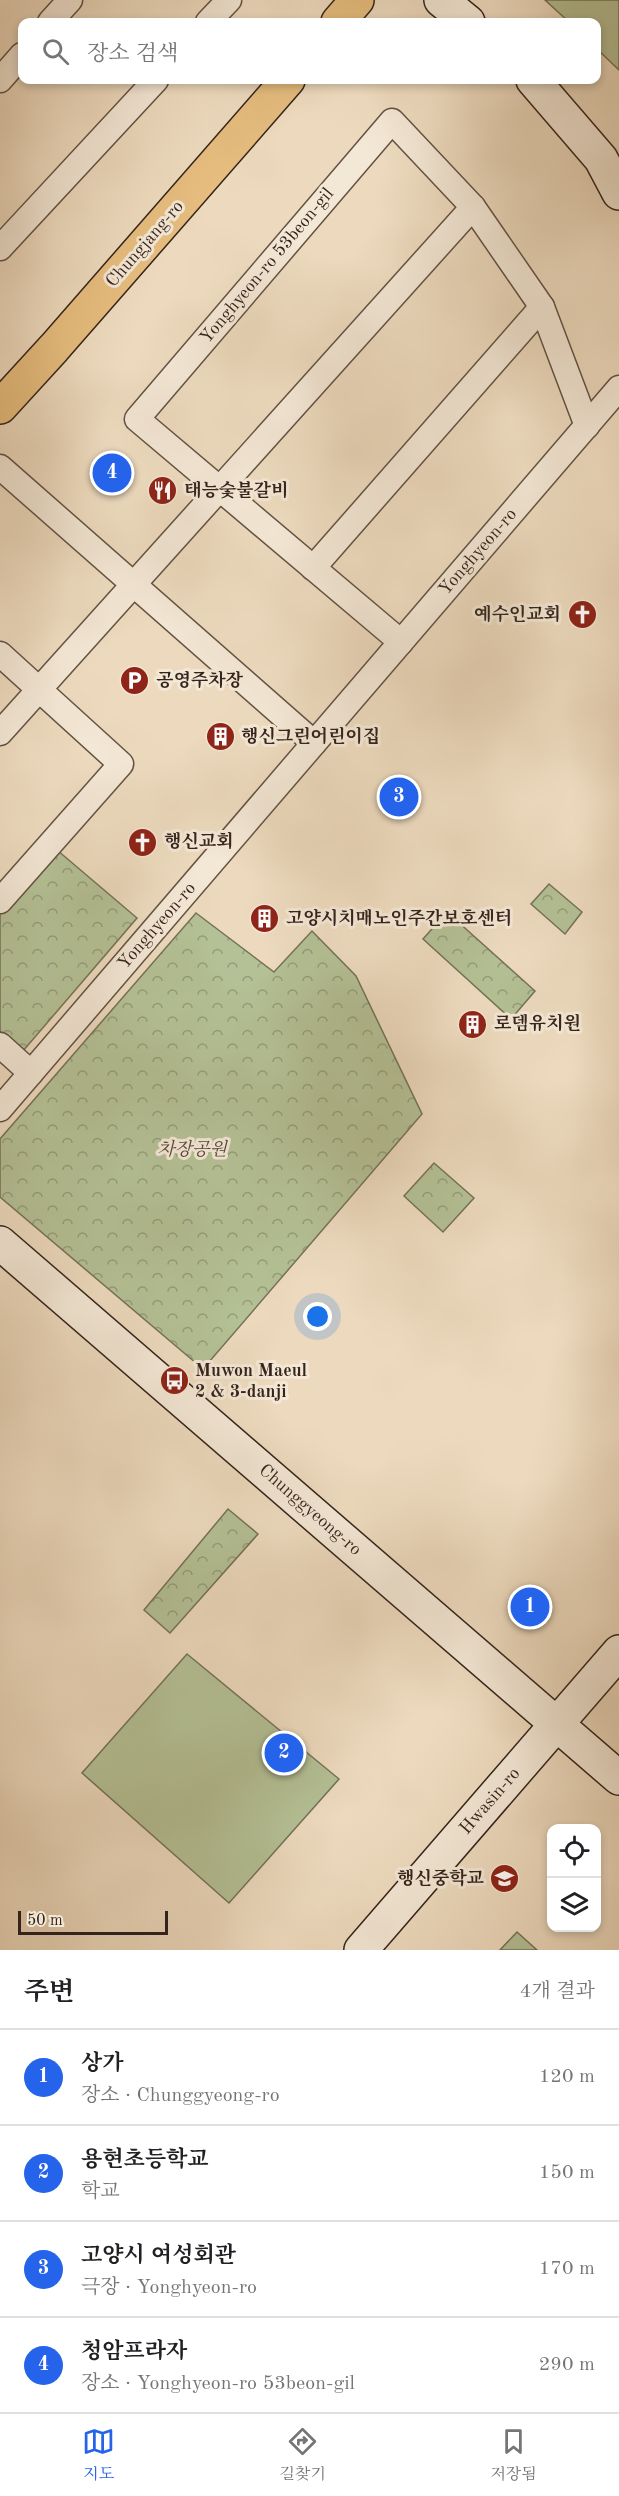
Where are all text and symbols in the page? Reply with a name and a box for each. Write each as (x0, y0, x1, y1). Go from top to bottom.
search box (18, 18, 601, 84)
icon: search (39, 35, 72, 68)
text: 장소 검색 (87, 43, 178, 65)
street label: Yonghyeon-ro 53beon-gil (197, 185, 337, 347)
street label: Chungjang-ro (103, 197, 187, 291)
pin: 4 (92, 450, 132, 496)
restaurant icon: 태능숯불갈비 (147, 475, 179, 507)
place label: 태능숯불갈비 (184, 480, 288, 500)
street label: Yonghyeon-ro (436, 505, 520, 599)
church icon: 예수인교회 (566, 599, 598, 631)
place label: 예수인교회 (474, 604, 561, 624)
parking icon: 공영주차장 (119, 665, 151, 697)
place label: 공영주차장 (156, 670, 244, 690)
building icon: 행신그린어린이집 (204, 721, 236, 753)
place label: 행신그린어린이집 (241, 726, 380, 746)
pin: 3 (380, 774, 418, 820)
church icon: 행신교회 (127, 826, 159, 858)
place label: 행신교회 (164, 831, 234, 851)
street label: Yonghyeon-ro (115, 879, 199, 973)
building icon: 고양시치매노인주간보호센터 (249, 903, 281, 935)
place label: 고양시치매노인주간보호센터 (286, 908, 512, 928)
building icon: 로뎀유치원 (457, 1008, 489, 1040)
place label: 로뎀유치원 (494, 1013, 581, 1033)
park label: 차장공원 (157, 1139, 228, 1159)
your location (303, 1302, 332, 1331)
place label: Muwon Maeul 2 & 3-danji (195, 1362, 308, 1401)
bus stop icon: Muwon Maeul 2 & 3-danji (158, 1365, 190, 1397)
street label: Chunggyeong-ro (255, 1461, 365, 1559)
pin: 1 (510, 1584, 550, 1630)
pin: 2 (264, 1730, 304, 1776)
street label: Hwasin-ro (456, 1764, 524, 1838)
map controls (547, 1824, 601, 1932)
button: locate (547, 1824, 601, 1878)
school or university icon: 행신중학교 (489, 1863, 521, 1895)
place label: 행신중학교 (397, 1868, 485, 1888)
button: layers (547, 1878, 601, 1932)
scale bar (18, 1908, 168, 1936)
text: 50 m (27, 1913, 63, 1929)
text: 주변 (24, 1980, 74, 2006)
text: 4개 결과 (520, 1982, 595, 2002)
text: 상가 (81, 2053, 124, 2075)
text: 1 (38, 2067, 49, 2087)
text: 120 m (539, 2067, 595, 2087)
text: 장소 · Chunggyeong-ro (81, 2086, 280, 2106)
text: 용현초등학교 (81, 2149, 209, 2171)
text: 2 (38, 2163, 49, 2183)
text: 150 m (539, 2163, 595, 2183)
text: 학교 (81, 2182, 120, 2202)
text: 고양시 여성회관 (81, 2245, 236, 2267)
text: 3 (38, 2259, 49, 2279)
text: 170 m (539, 2259, 595, 2279)
text: 극장 · Yonghyeon-ro (81, 2278, 257, 2298)
text: 청암프라자 (81, 2341, 187, 2363)
text: 4 (38, 2355, 49, 2375)
text: 290 m (539, 2355, 595, 2375)
text: 장소 · Yonghyeon-ro 53beon-gil (81, 2374, 355, 2394)
tab: 지도 (82, 2425, 115, 2485)
tab: 길찾기 (280, 2425, 326, 2485)
tab: 저장됨 (490, 2425, 537, 2485)

